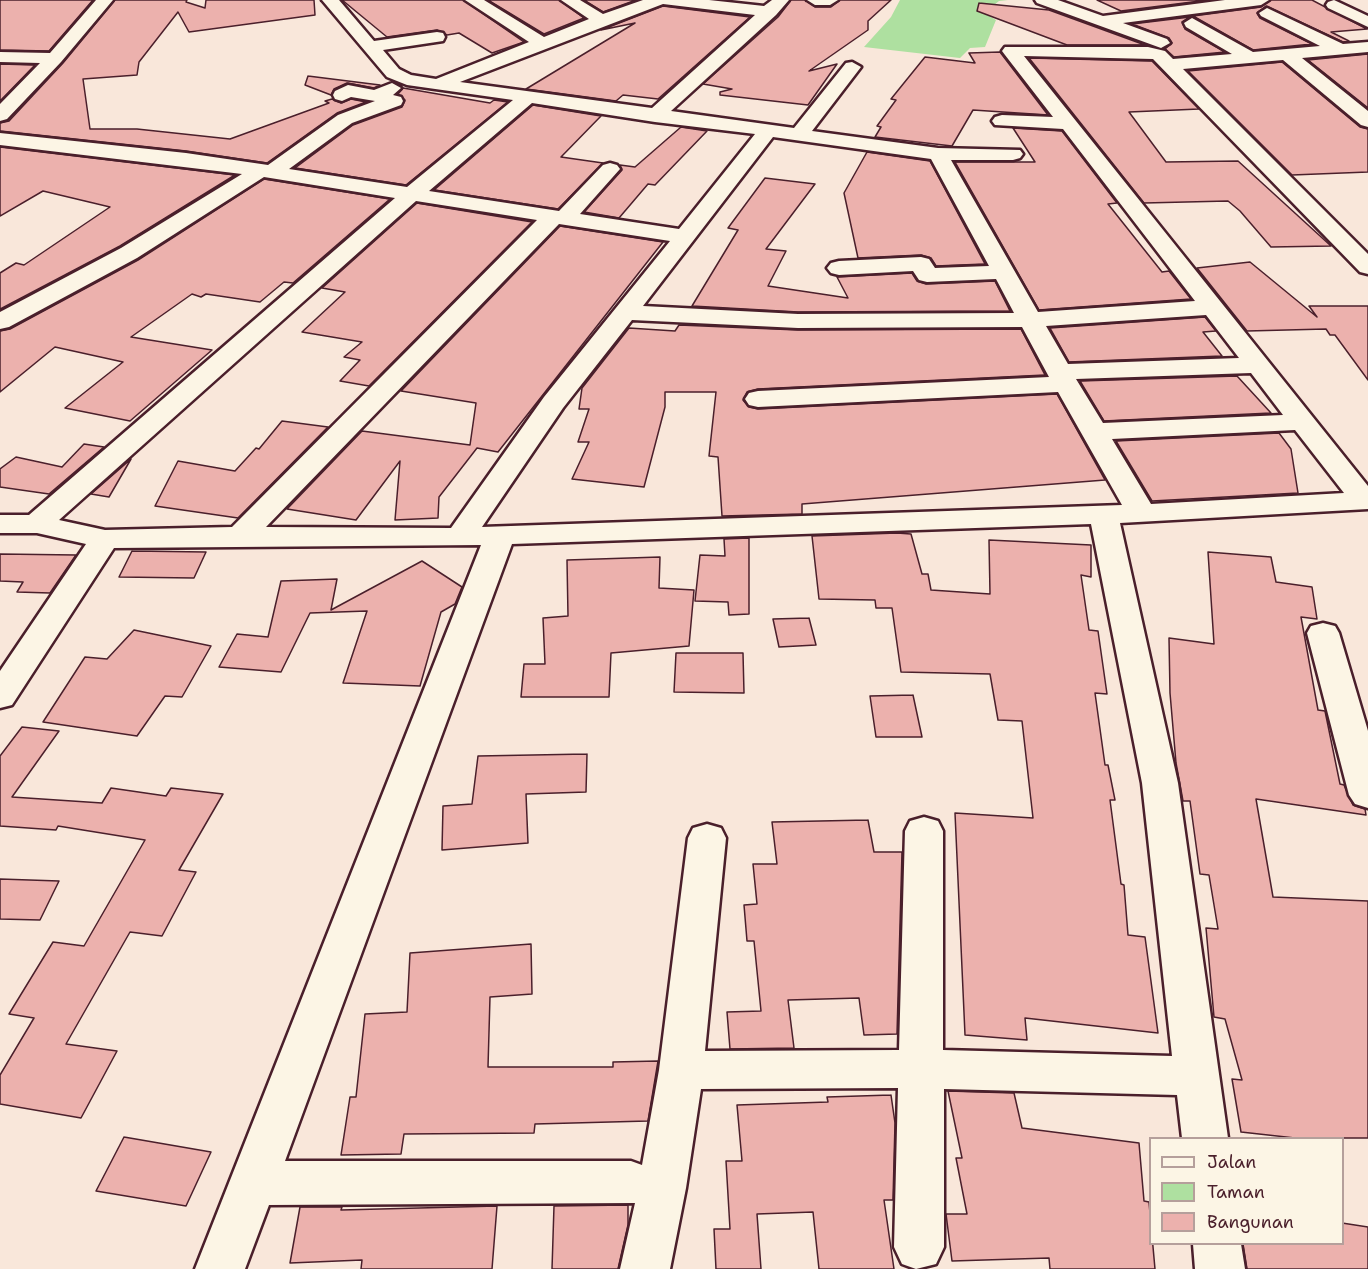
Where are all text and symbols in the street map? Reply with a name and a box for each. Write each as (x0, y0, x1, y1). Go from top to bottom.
legend (1149, 1137, 1344, 1245)
text: Jalan (1207, 1150, 1256, 1174)
text: Taman (1207, 1180, 1265, 1204)
text: Bangunan (1207, 1210, 1294, 1234)

